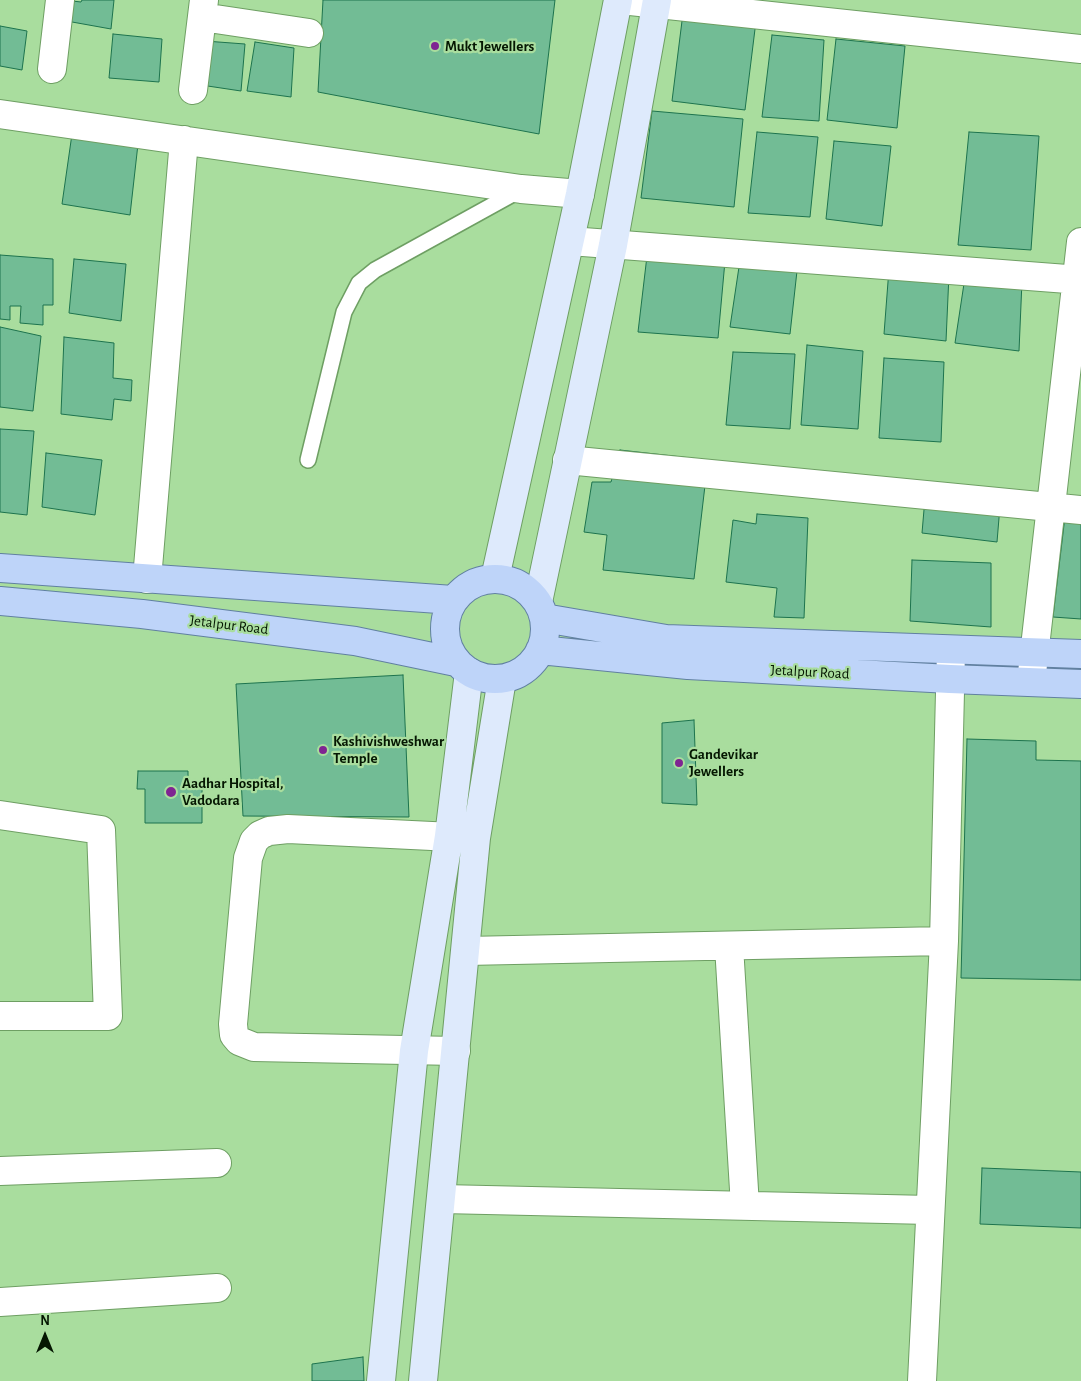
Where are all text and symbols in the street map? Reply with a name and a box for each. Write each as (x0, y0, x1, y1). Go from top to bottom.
place label: Mukt Jewellers (445, 37, 534, 55)
marker: Mukt Jewellers (429, 40, 441, 52)
street label: Jetalpur Road (189, 611, 269, 639)
street label: Jetalpur Road (770, 661, 850, 683)
place label: Kashivishweshwar Temple (333, 732, 444, 767)
marker: Kashivishweshwar Temple (317, 744, 329, 756)
place label: Gandevikar Jewellers (689, 745, 758, 780)
marker: Gandevikar Jewellers (673, 757, 685, 769)
place label: Aadhar Hospital, Vadodara (182, 774, 283, 809)
marker: Aadhar Hospital, Vadodara (164, 785, 178, 799)
north arrow (20, 1311, 70, 1361)
text: N (40, 1314, 50, 1328)

